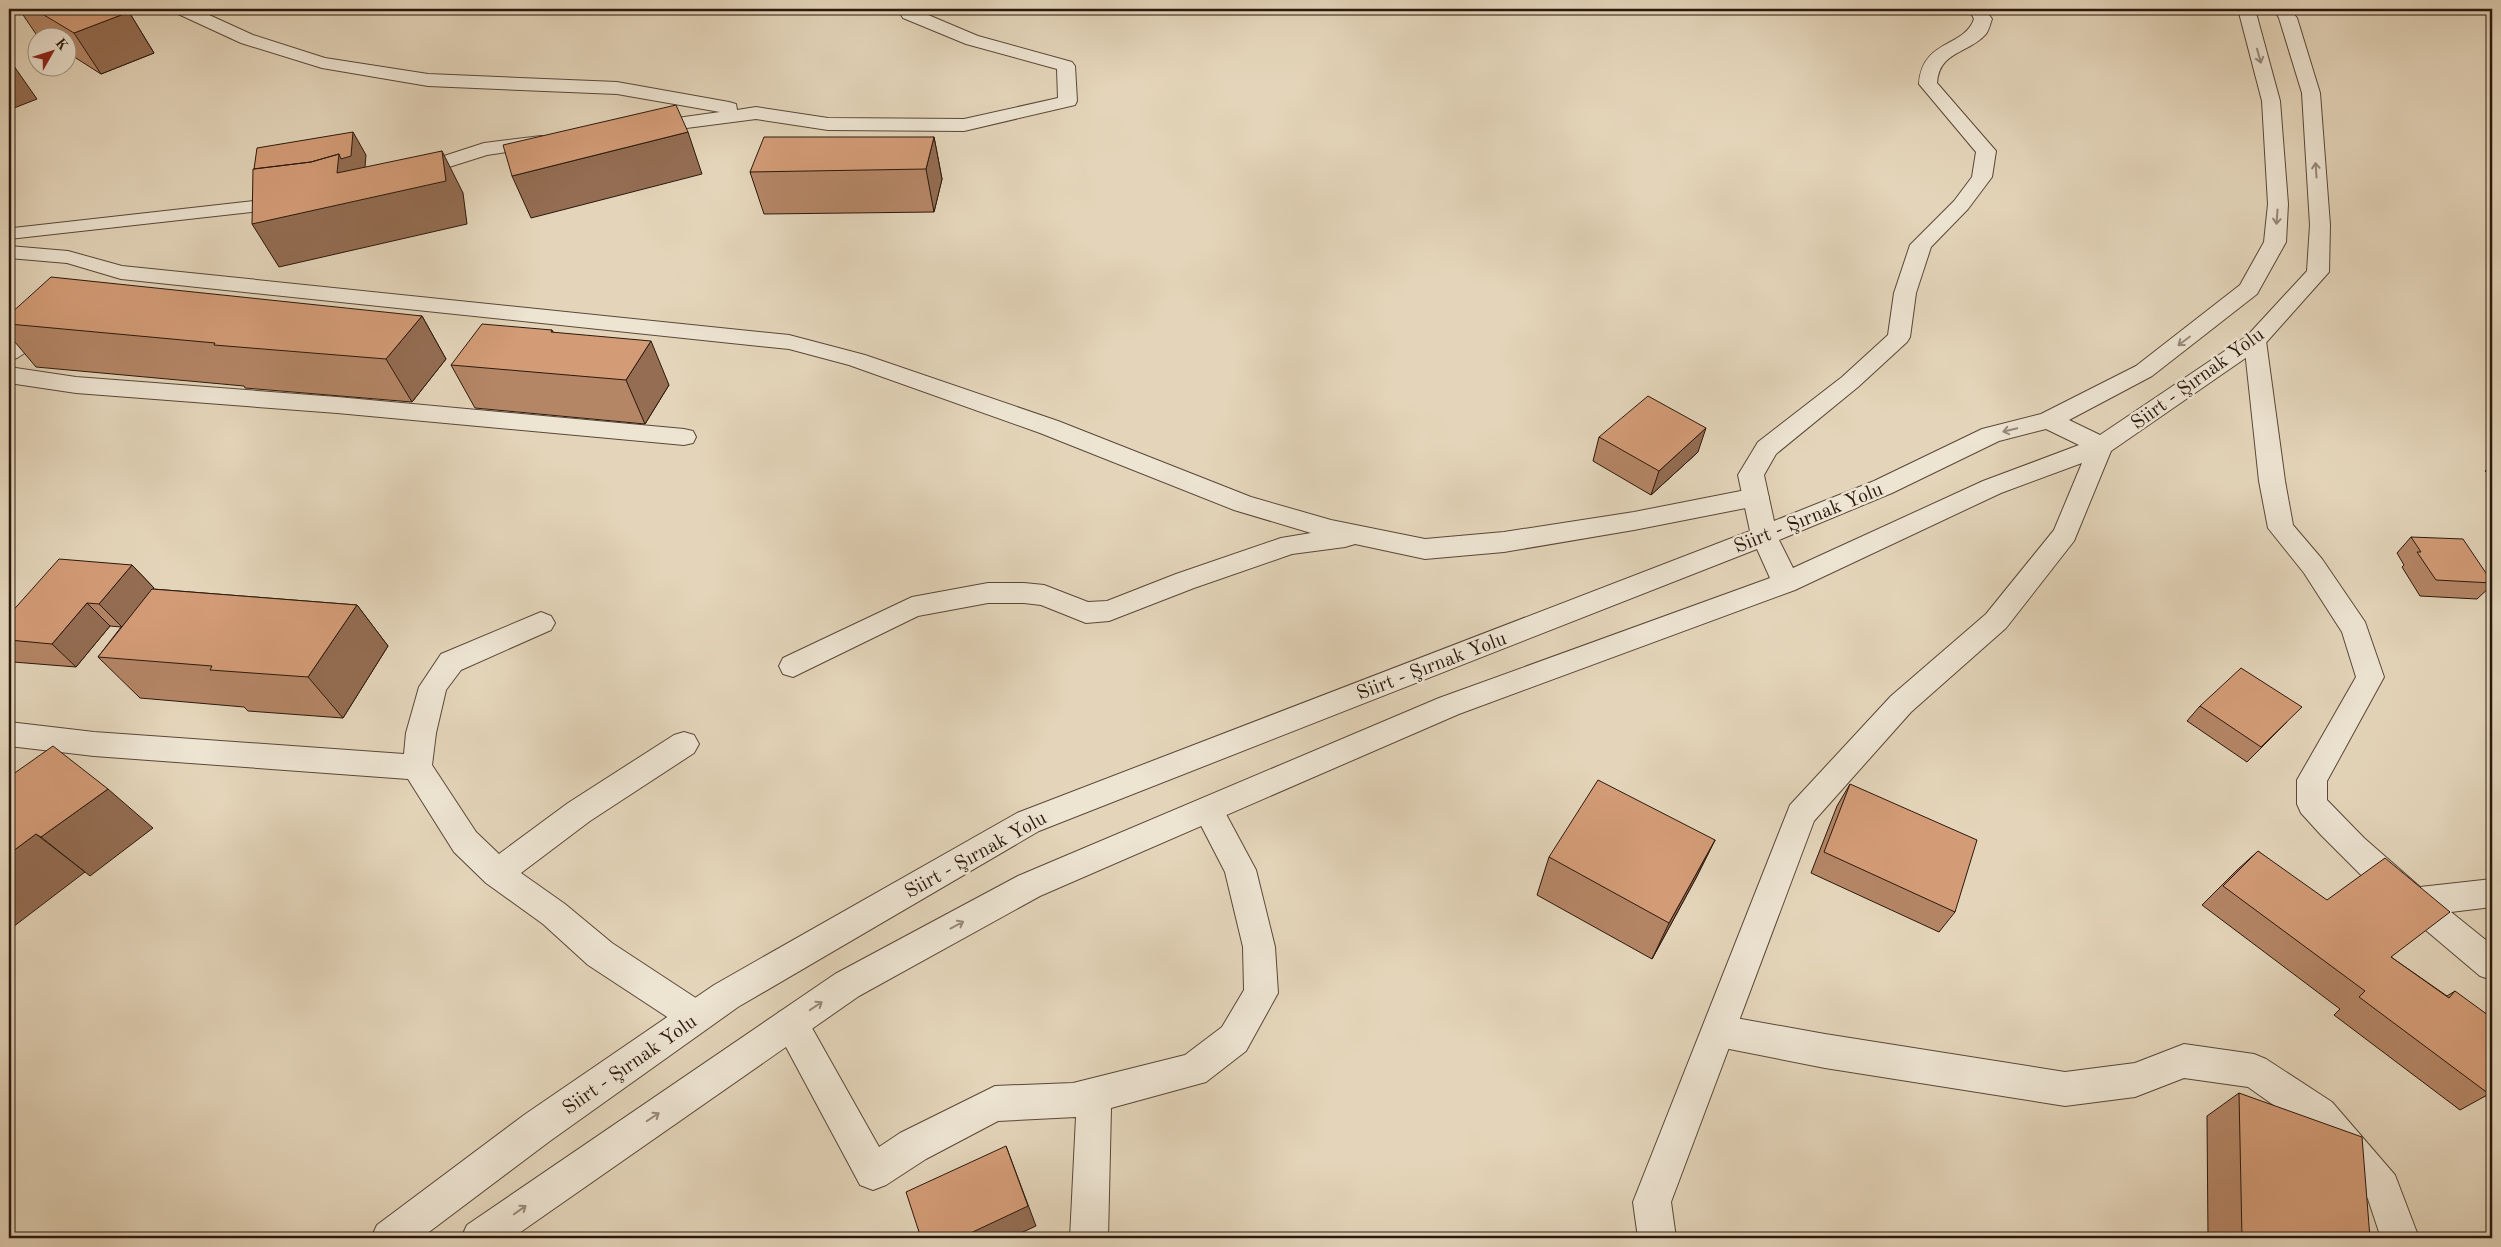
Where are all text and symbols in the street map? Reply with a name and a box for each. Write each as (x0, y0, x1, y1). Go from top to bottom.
north arrow (28, 28, 78, 78)
text: K (52, 36, 70, 53)
one-way arrow (2254, 47, 2264, 63)
one-way arrow (2311, 163, 2321, 179)
one-way arrow (2273, 208, 2282, 224)
street label: Siirt - Şırnak Yolu (2128, 325, 2269, 434)
one-way arrow (2177, 336, 2191, 346)
one-way arrow (2003, 426, 2019, 435)
street label: Siirt - Şırnak Yolu (1731, 480, 1886, 558)
street label: Siirt - Şırnak Yolu (1354, 629, 1510, 705)
street label: Siirt - Şırnak Yolu (902, 808, 1051, 903)
one-way arrow (949, 920, 964, 929)
one-way arrow (809, 1001, 823, 1011)
street label: Siirt - Şırnak Yolu (559, 1012, 701, 1119)
one-way arrow (645, 1112, 659, 1122)
one-way arrow (512, 1205, 526, 1215)

